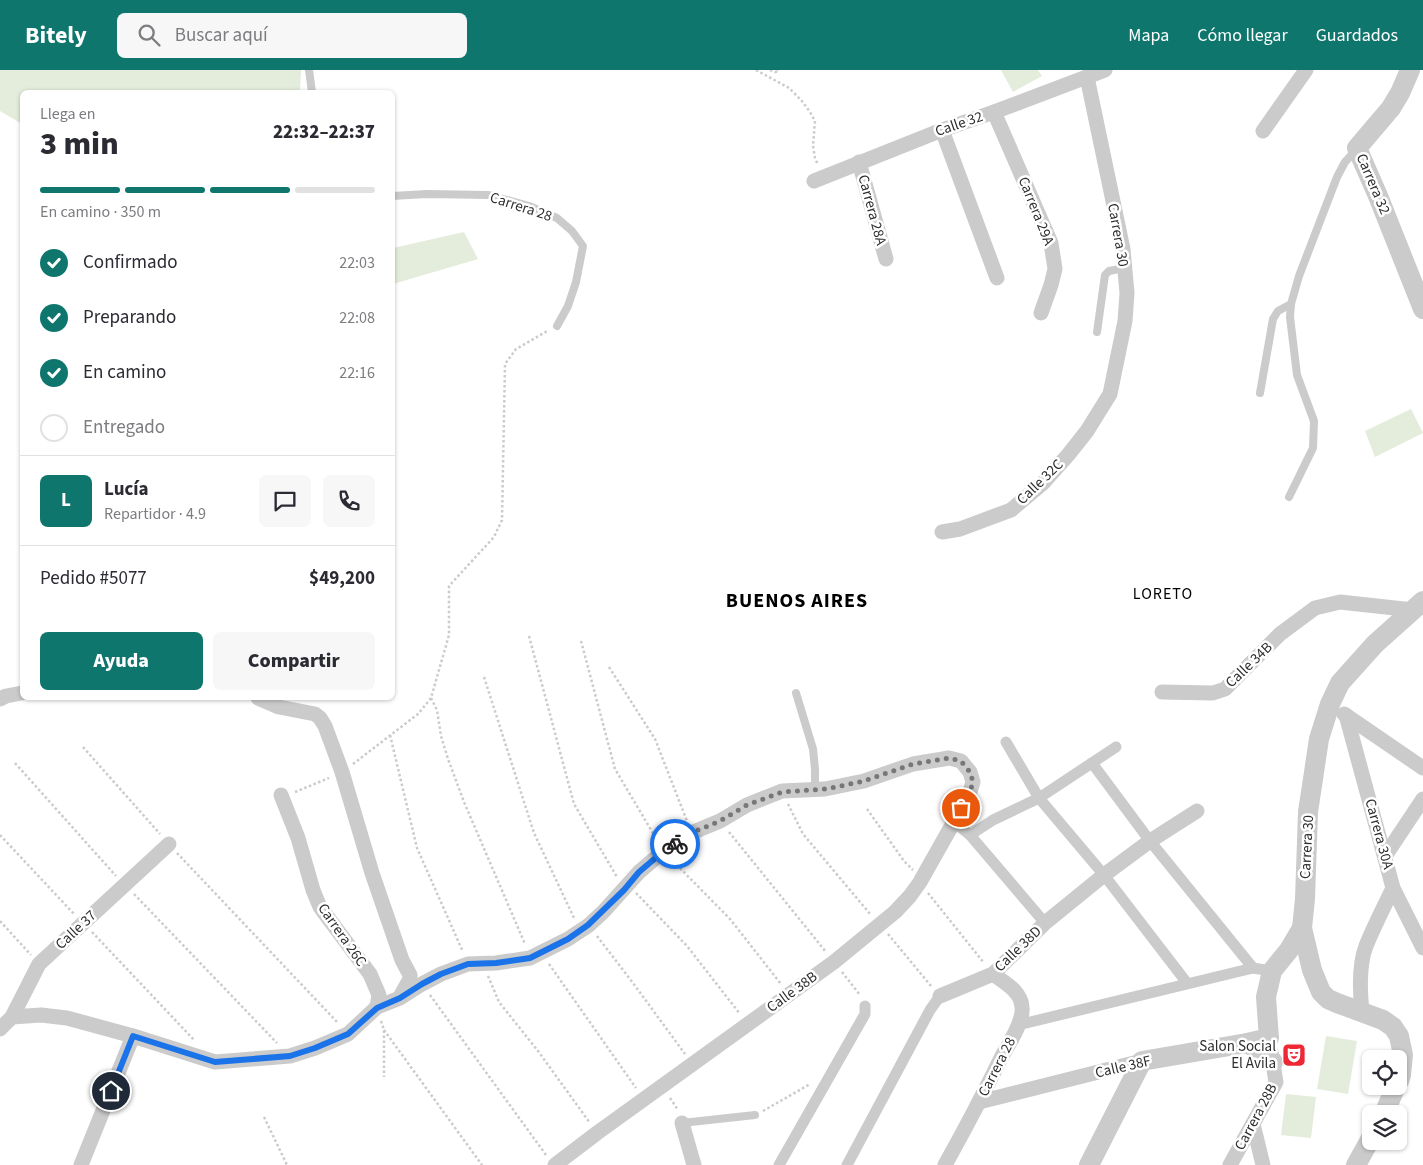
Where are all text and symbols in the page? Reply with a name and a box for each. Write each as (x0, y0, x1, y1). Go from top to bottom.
search box (117, 13, 467, 58)
text: Bitely (25, 18, 87, 53)
icon: search (135, 21, 163, 49)
text: Buscar aquí (175, 22, 268, 49)
text: Mapa (1128, 23, 1169, 48)
text: Cómo llegar (1197, 23, 1288, 48)
text: Guardados (1316, 23, 1398, 48)
text: Llega en (40, 103, 95, 125)
street label: Calle 32 (932, 106, 986, 142)
text: 22:32–22:37 (273, 119, 375, 146)
text: 3 min (40, 121, 119, 167)
street label: Carrera 32 (1351, 150, 1395, 218)
street label: Carrera 28A (853, 172, 892, 248)
street label: Carrera 29A (1013, 174, 1060, 249)
street label: Carrera 28 (487, 187, 555, 227)
text: En camino · 350 m (40, 201, 161, 223)
street label: Carrera 30 (1102, 202, 1134, 268)
icon: check (40, 249, 68, 277)
text: Confirmado (83, 249, 178, 276)
text: 22:03 (339, 252, 375, 274)
icon: check (40, 304, 68, 332)
text: Preparando (83, 304, 176, 331)
text: 22:08 (339, 307, 375, 329)
icon: check (40, 359, 68, 387)
text: En camino (83, 359, 166, 386)
text: 22:16 (339, 362, 375, 384)
text: Entregado (83, 414, 165, 441)
street label: Calle 32C (1012, 454, 1068, 510)
button: chat (259, 475, 311, 527)
button: phone (323, 475, 375, 527)
text: Lucía (104, 476, 149, 503)
text: L (61, 487, 71, 514)
text: Repartidor · 4.9 (104, 503, 206, 525)
text: Pedido #5077 (40, 565, 147, 592)
text: $49,200 (309, 565, 375, 592)
district label: LORETO (1133, 583, 1193, 605)
district label: BUENOS AIRES (726, 587, 868, 615)
button: Ayuda (40, 632, 203, 690)
button: Compartir (213, 632, 375, 690)
street label: Calle 34B (1221, 637, 1277, 693)
pin (940, 787, 982, 829)
icon: bag (947, 794, 975, 822)
street label: Carrera 30A (1360, 796, 1399, 872)
street label: Carrera 30 (1295, 814, 1319, 880)
courier (650, 819, 700, 869)
icon: bike (661, 830, 689, 858)
street label: Carrera 26C (313, 899, 372, 971)
street label: Calle 37 (51, 906, 101, 954)
street label: Calle 38D (990, 921, 1046, 977)
street label: Calle 38B (762, 966, 822, 1018)
street label: Carrera 28 (973, 1034, 1021, 1100)
place label: Salon Social El Avila (1199, 1036, 1276, 1074)
theatre icon: Salon Social El Avila (1281, 1042, 1307, 1068)
street label: Calle 38F (1093, 1050, 1153, 1084)
map controls (1362, 1050, 1407, 1150)
button: locate (1362, 1050, 1407, 1095)
pin (90, 1070, 132, 1112)
icon: home (97, 1077, 125, 1105)
street label: Carrera 28B (1230, 1080, 1282, 1154)
button: layers (1362, 1105, 1407, 1150)

